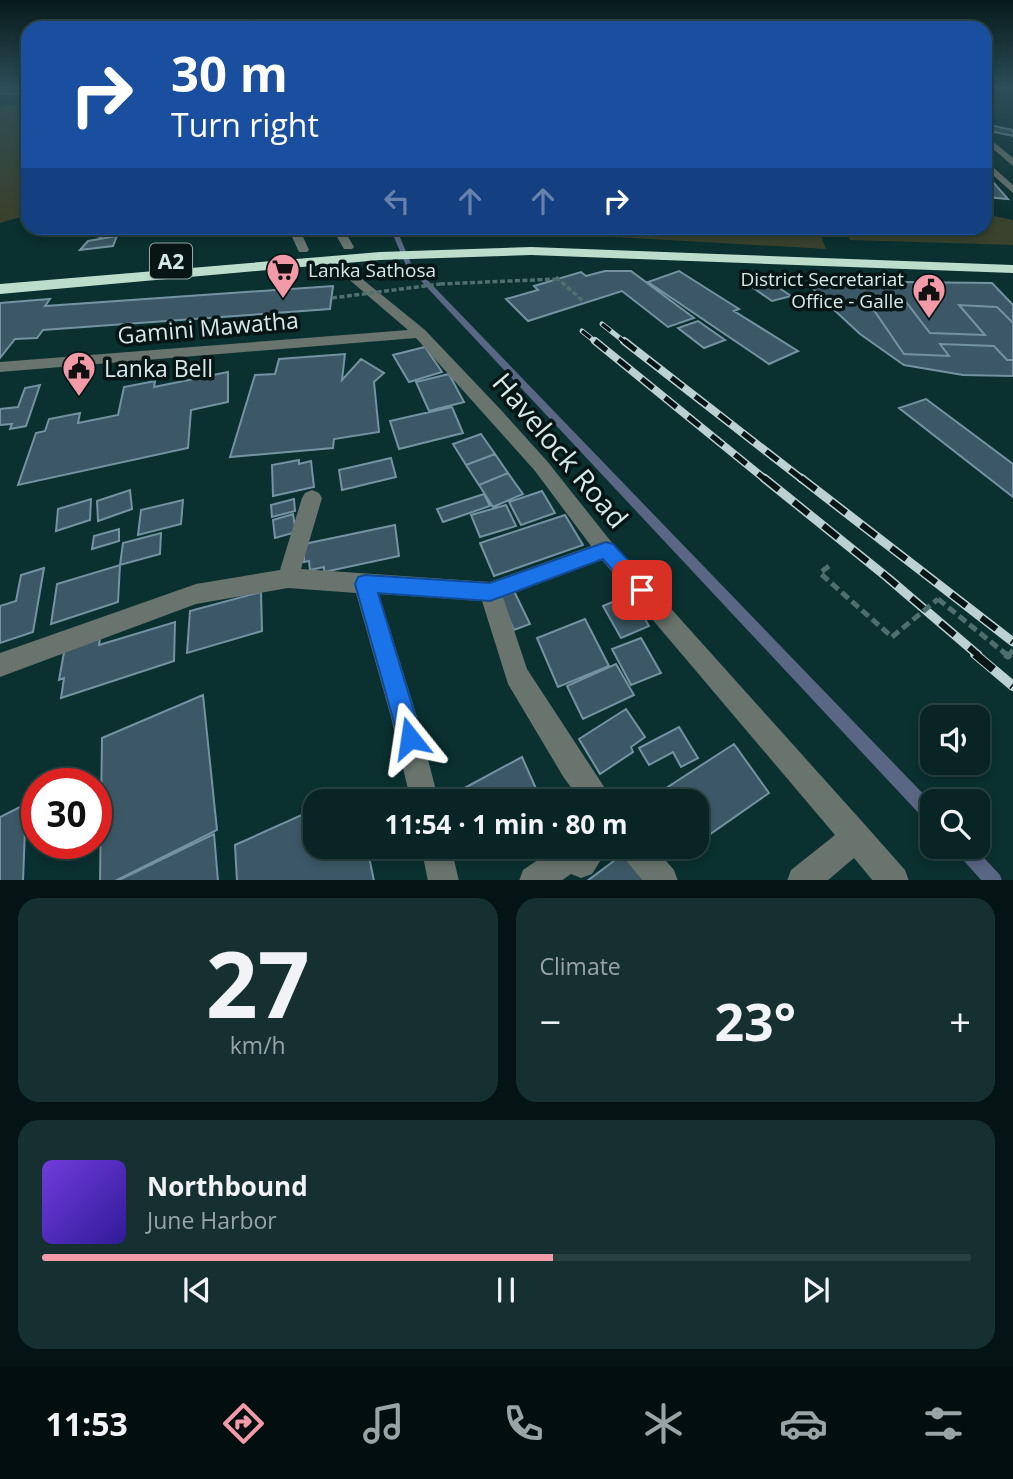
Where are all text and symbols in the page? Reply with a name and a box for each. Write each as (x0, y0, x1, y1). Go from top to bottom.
text: 30 m (171, 40, 288, 106)
icon: right (56, 49, 147, 140)
text: Turn right (171, 103, 319, 146)
icon: left (378, 182, 416, 220)
icon: ahead (451, 182, 489, 220)
icon: ahead (524, 182, 562, 220)
icon: right (597, 182, 635, 220)
road number: A2 (150, 244, 192, 278)
supermarket icon: Lanka Sathosa (264, 251, 302, 300)
place label: Lanka Sathosa (308, 257, 436, 283)
place label: District Secretariat Office - Galle (740, 266, 904, 314)
public building icon: District Secretariat Office - Galle (910, 271, 948, 320)
street label: Gamini Mawatha (116, 303, 300, 351)
public building icon: Lanka Bell (60, 349, 98, 398)
place label: Lanka Bell (104, 352, 213, 384)
street label: Havelock Road (485, 364, 637, 536)
pin (612, 560, 672, 620)
icon: arrive (623, 571, 661, 609)
position arrow (373, 701, 447, 775)
map controls (920, 705, 990, 859)
button: sound (920, 705, 990, 775)
speed limit sign: 30 (21, 768, 112, 859)
button: search (920, 789, 990, 859)
text: 11:54 · 1 min · 80 m (385, 806, 627, 842)
text: 27 (206, 921, 310, 1045)
text: Climate (540, 950, 621, 982)
text: 23° (714, 985, 796, 1056)
text: − (540, 995, 561, 1047)
text: + (949, 995, 971, 1047)
text: km/h (230, 1029, 286, 1061)
text: Northbound (147, 1168, 308, 1204)
text: June Harbor (147, 1204, 277, 1236)
icon: previous (178, 1271, 216, 1309)
icon: pause (487, 1271, 525, 1309)
icon: next (797, 1271, 835, 1309)
icon: directions (219, 1399, 268, 1448)
icon: music (359, 1399, 408, 1448)
icon: phone (499, 1399, 548, 1448)
icon: climate (639, 1399, 688, 1448)
icon: car (779, 1399, 828, 1448)
icon: filters (919, 1399, 968, 1448)
text: 11:53 (45, 1402, 128, 1445)

